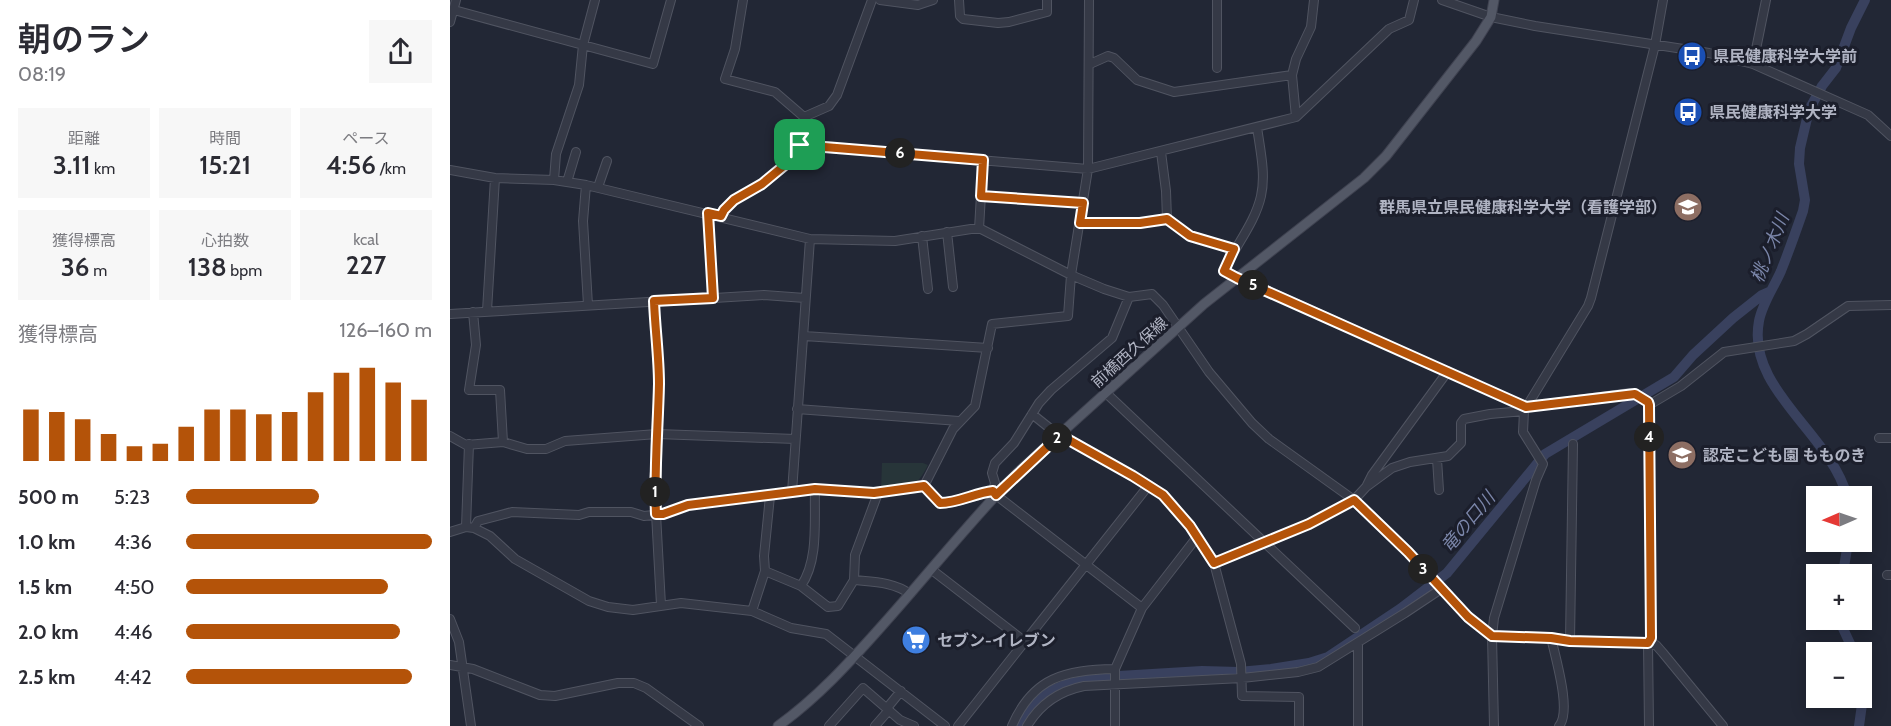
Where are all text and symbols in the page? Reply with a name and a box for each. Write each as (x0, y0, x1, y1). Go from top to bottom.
text: 朝のラン (18, 19, 150, 59)
button: share (369, 20, 432, 83)
bus stop icon: 県民健康科学大学前 (1676, 40, 1708, 72)
place label: 県民健康科学大学前 (1713, 47, 1857, 66)
text: 08:19 (18, 62, 66, 86)
bus stop icon: 県民健康科学大学 (1672, 96, 1704, 128)
place label: 県民健康科学大学 (1709, 103, 1837, 122)
pin (774, 119, 825, 170)
icon: arrive (783, 128, 816, 161)
text: 距離 (68, 129, 100, 148)
text: 時間 (209, 129, 241, 148)
text: ペース (342, 129, 390, 148)
pin: 6 (885, 138, 915, 168)
text: 6 (896, 143, 905, 162)
text: 3.11 (53, 149, 90, 181)
text: 15:21 (199, 149, 251, 181)
text: 4:56 (326, 149, 376, 181)
text: km (90, 159, 115, 178)
text: /km (376, 159, 406, 178)
school or university icon: 群馬県立県民健康科学大学（看護学部） (1672, 191, 1704, 223)
place label: 群馬県立県民健康科学大学（看護学部） (1379, 198, 1667, 217)
water label: 桃ノ木川 (1746, 209, 1794, 285)
text: kcal (353, 230, 379, 249)
text: 獲得標高 (52, 231, 116, 250)
text: 心拍数 (201, 231, 249, 250)
text: 227 (346, 249, 386, 281)
text: 36 (61, 251, 90, 283)
text: 138 (188, 251, 227, 283)
text: m (90, 261, 107, 280)
text: bpm (227, 261, 262, 280)
pin: 5 (1238, 270, 1268, 300)
text: 5 (1249, 275, 1257, 294)
street label: 前橋西久保線 (1087, 313, 1171, 392)
text: 126–160 m (339, 318, 432, 342)
text: 獲得標高 (18, 322, 98, 346)
pin: 4 (1634, 422, 1664, 452)
pin: 2 (1042, 423, 1072, 453)
text: 4 (1644, 427, 1654, 446)
text: 2 (1053, 428, 1061, 447)
school or university icon: 認定こども園 もものき (1666, 439, 1698, 471)
place label: 認定こども園 もものき (1703, 446, 1866, 465)
pin: 1 (640, 477, 670, 507)
text: 1 (652, 482, 658, 501)
text: 500 m (18, 485, 79, 509)
text: 5:23 (114, 485, 150, 509)
water label: 竜の口川 (1436, 486, 1501, 557)
north arrow (1806, 486, 1872, 552)
map controls (1806, 486, 1872, 708)
text: 1.0 km (18, 530, 75, 554)
text: 4:36 (114, 530, 152, 554)
pin: 3 (1408, 554, 1438, 584)
text: 3 (1419, 559, 1427, 578)
button: + (1806, 564, 1872, 630)
text: 1.5 km (18, 575, 72, 599)
text: 4:50 (114, 575, 155, 599)
text: 2.0 km (18, 620, 79, 644)
text: 4:46 (114, 620, 153, 644)
supermarket icon: セブン-イレブン (900, 624, 932, 656)
place label: セブン-イレブン (937, 631, 1056, 650)
button: − (1806, 642, 1872, 708)
text: 2.5 km (18, 665, 75, 689)
text: 4:42 (114, 665, 152, 689)

